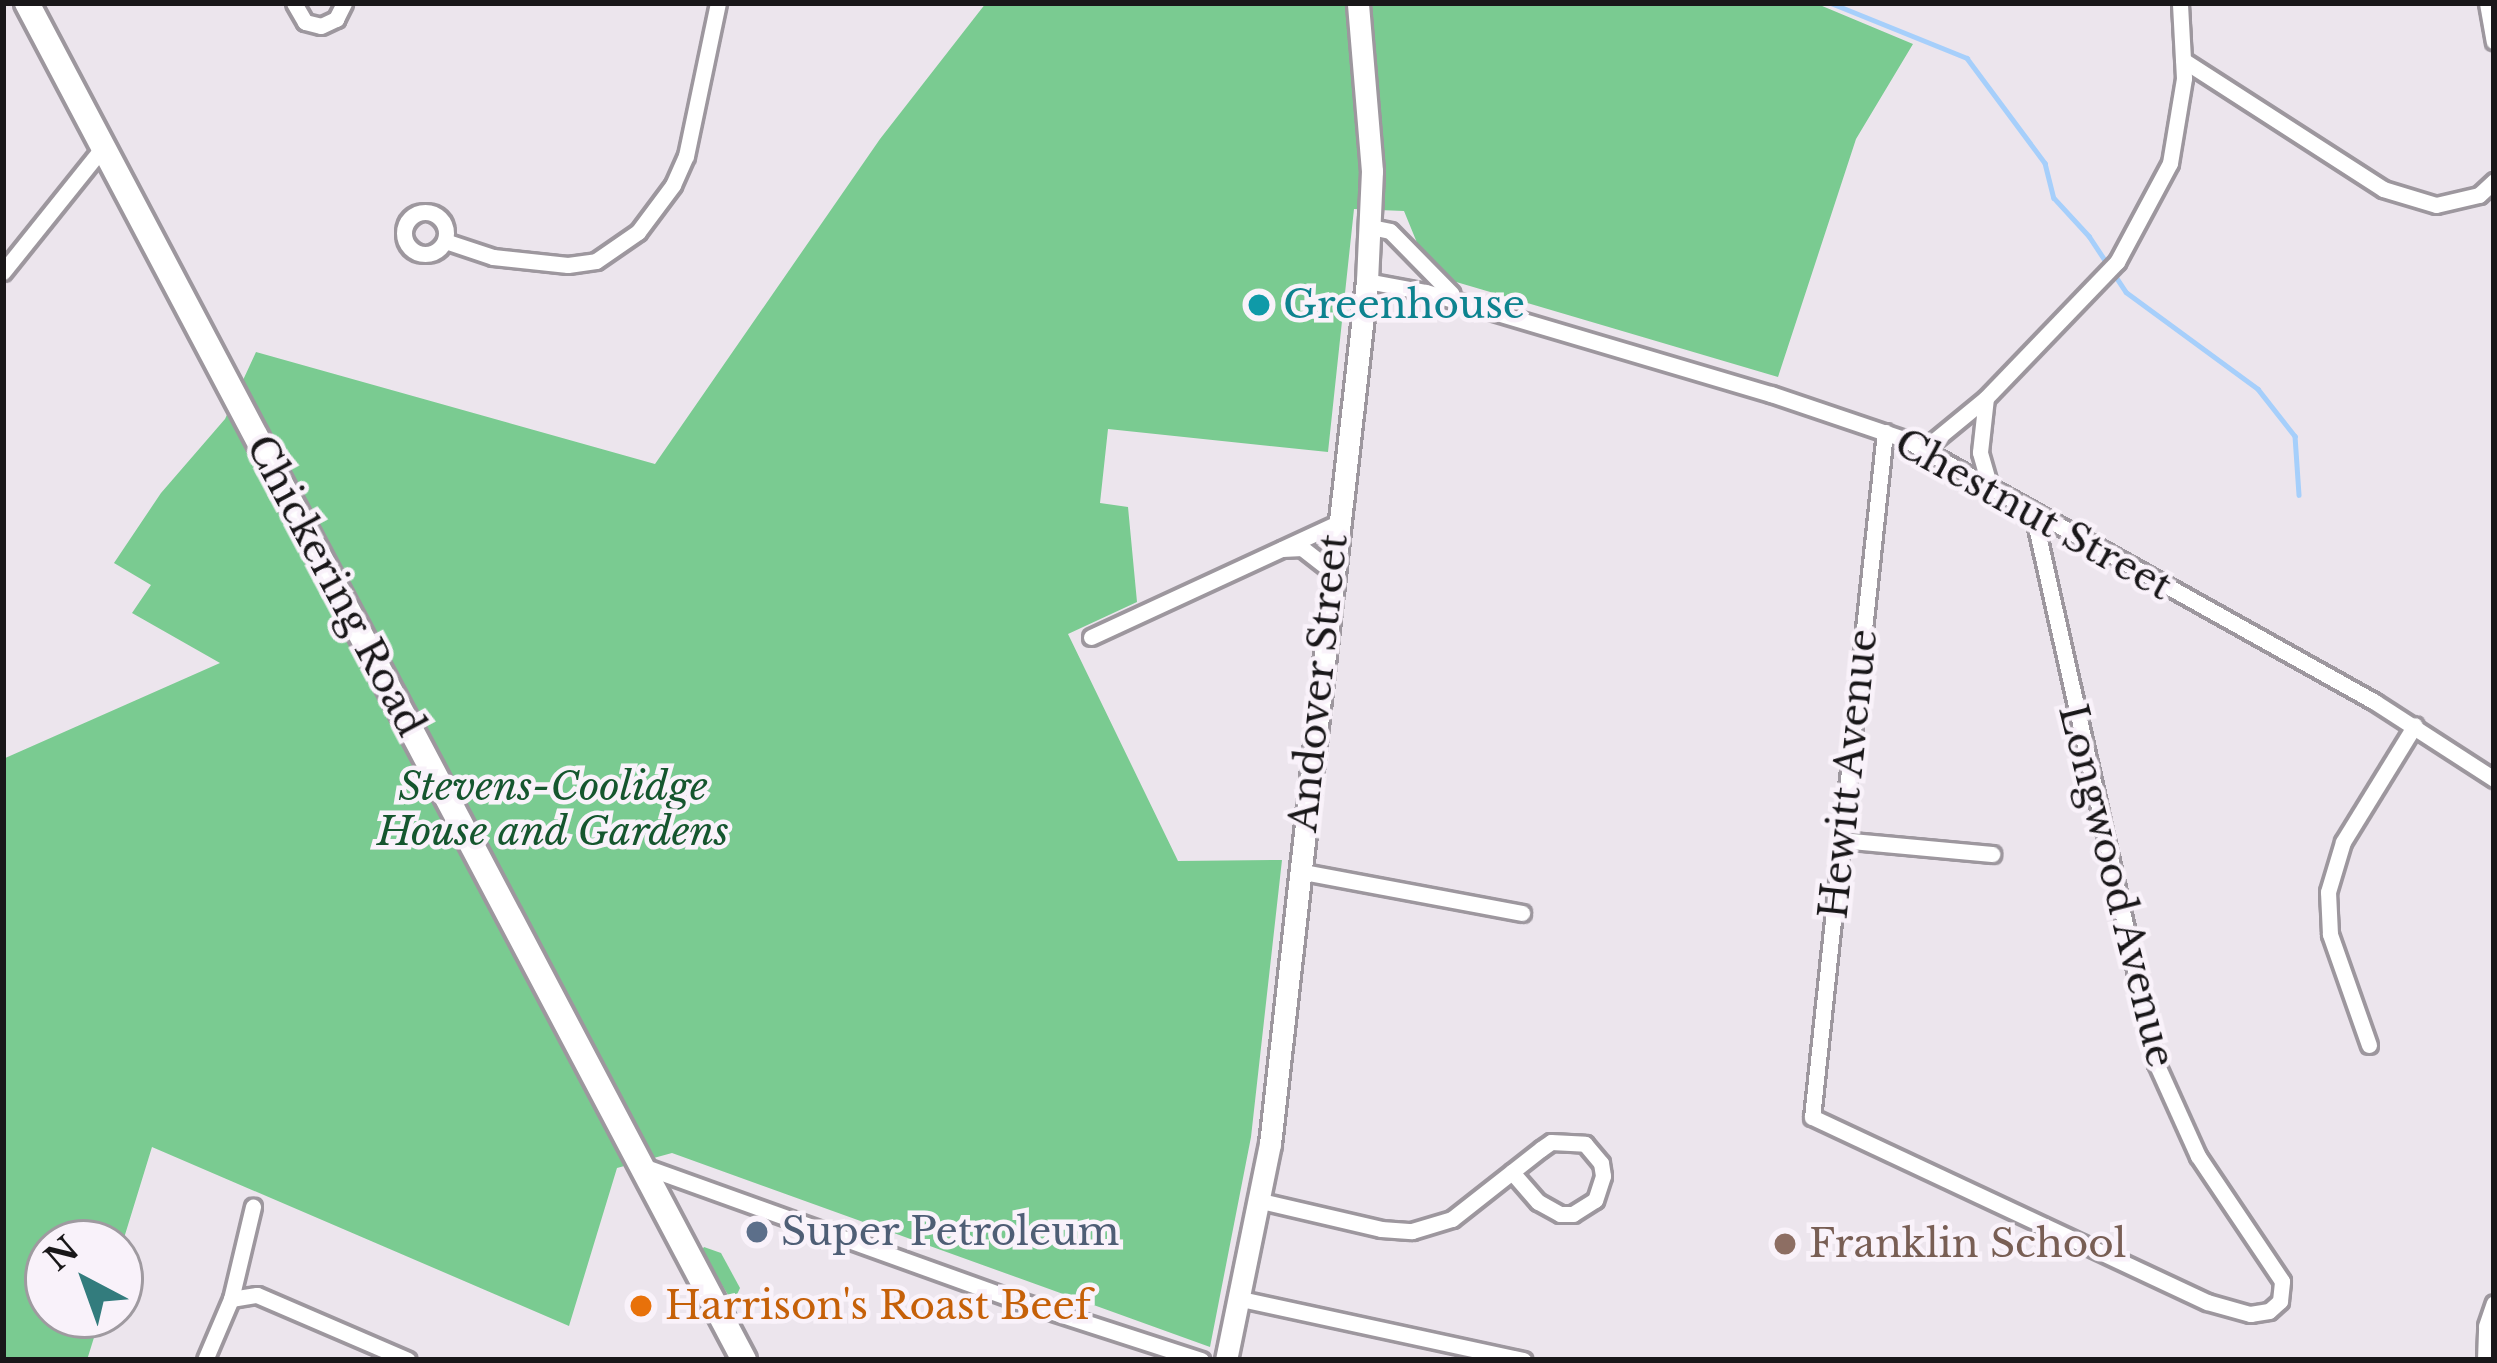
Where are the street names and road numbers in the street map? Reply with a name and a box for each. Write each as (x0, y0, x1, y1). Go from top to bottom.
street label: Chestnut Street (1886, 420, 2180, 610)
street label: Chickering Road (236, 427, 434, 745)
street label: Andover Street (1280, 531, 1358, 835)
street label: Hewitt Avenue (1810, 626, 1888, 922)
street label: Longwood Avenue (2048, 699, 2184, 1073)

